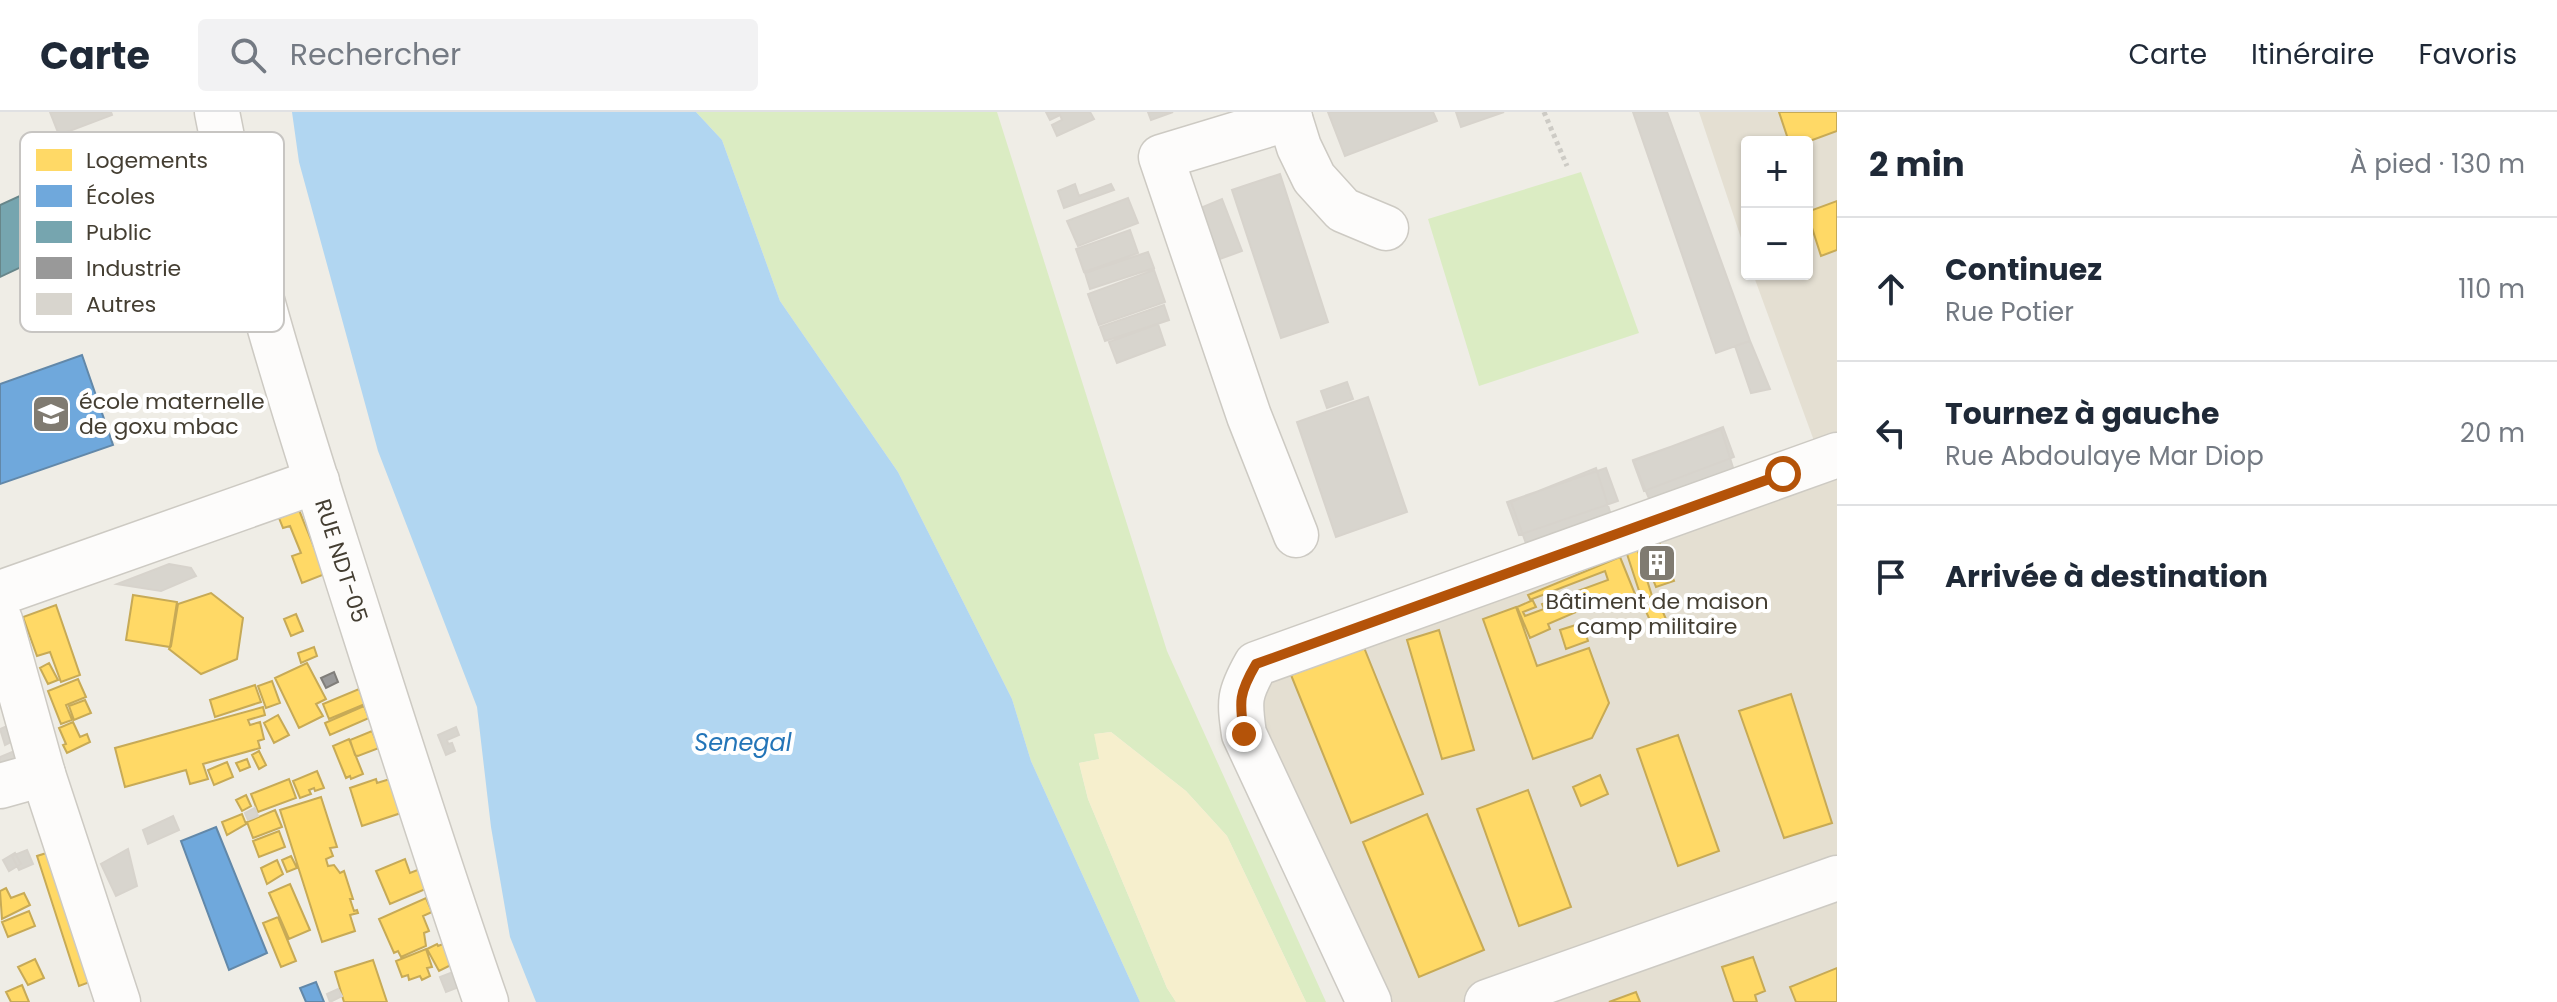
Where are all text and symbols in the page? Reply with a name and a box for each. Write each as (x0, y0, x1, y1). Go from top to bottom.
search box (198, 19, 758, 91)
text: Carte (40, 29, 150, 82)
icon: search (226, 33, 270, 77)
text: Rechercher (290, 33, 461, 76)
text: Carte (2129, 35, 2207, 74)
text: Itinéraire (2251, 35, 2374, 74)
text: Favoris (2418, 35, 2517, 74)
legend (20, 132, 284, 332)
map controls (1741, 136, 1813, 280)
button: + (1741, 136, 1813, 208)
text: 2 min (1869, 140, 1965, 188)
text: Logements (86, 145, 208, 176)
text: À pied · 130 m (2350, 146, 2525, 182)
text: Écoles (86, 181, 155, 212)
button: − (1741, 208, 1813, 280)
text: Public (86, 217, 152, 248)
text: Continuez (1945, 248, 2102, 291)
text: Industrie (86, 253, 181, 284)
icon: ahead (1869, 267, 1913, 311)
text: 110 m (2458, 271, 2525, 307)
text: Autres (86, 289, 156, 320)
text: Rue Potier (1945, 294, 2074, 330)
place label: école maternelle de goxu mbac (79, 386, 265, 442)
text: Tournez à gauche (1945, 392, 2219, 435)
school or university icon: école maternelle de goxu mbac (30, 393, 72, 435)
icon: left (1869, 411, 1913, 455)
text: 20 m (2460, 415, 2525, 451)
text: Rue Abdoulaye Mar Diop (1945, 438, 2264, 474)
route start (1765, 456, 1801, 492)
street label: RUE NDT-05 (307, 495, 376, 626)
building icon: Bâtiment de maison camp militaire (1636, 542, 1678, 584)
icon: arrive (1869, 555, 1913, 599)
text: Arrivée à destination (1945, 555, 2268, 598)
place label: Bâtiment de maison camp militaire (1545, 586, 1769, 642)
route end (1226, 716, 1262, 752)
water label: Senegal (694, 726, 792, 759)

